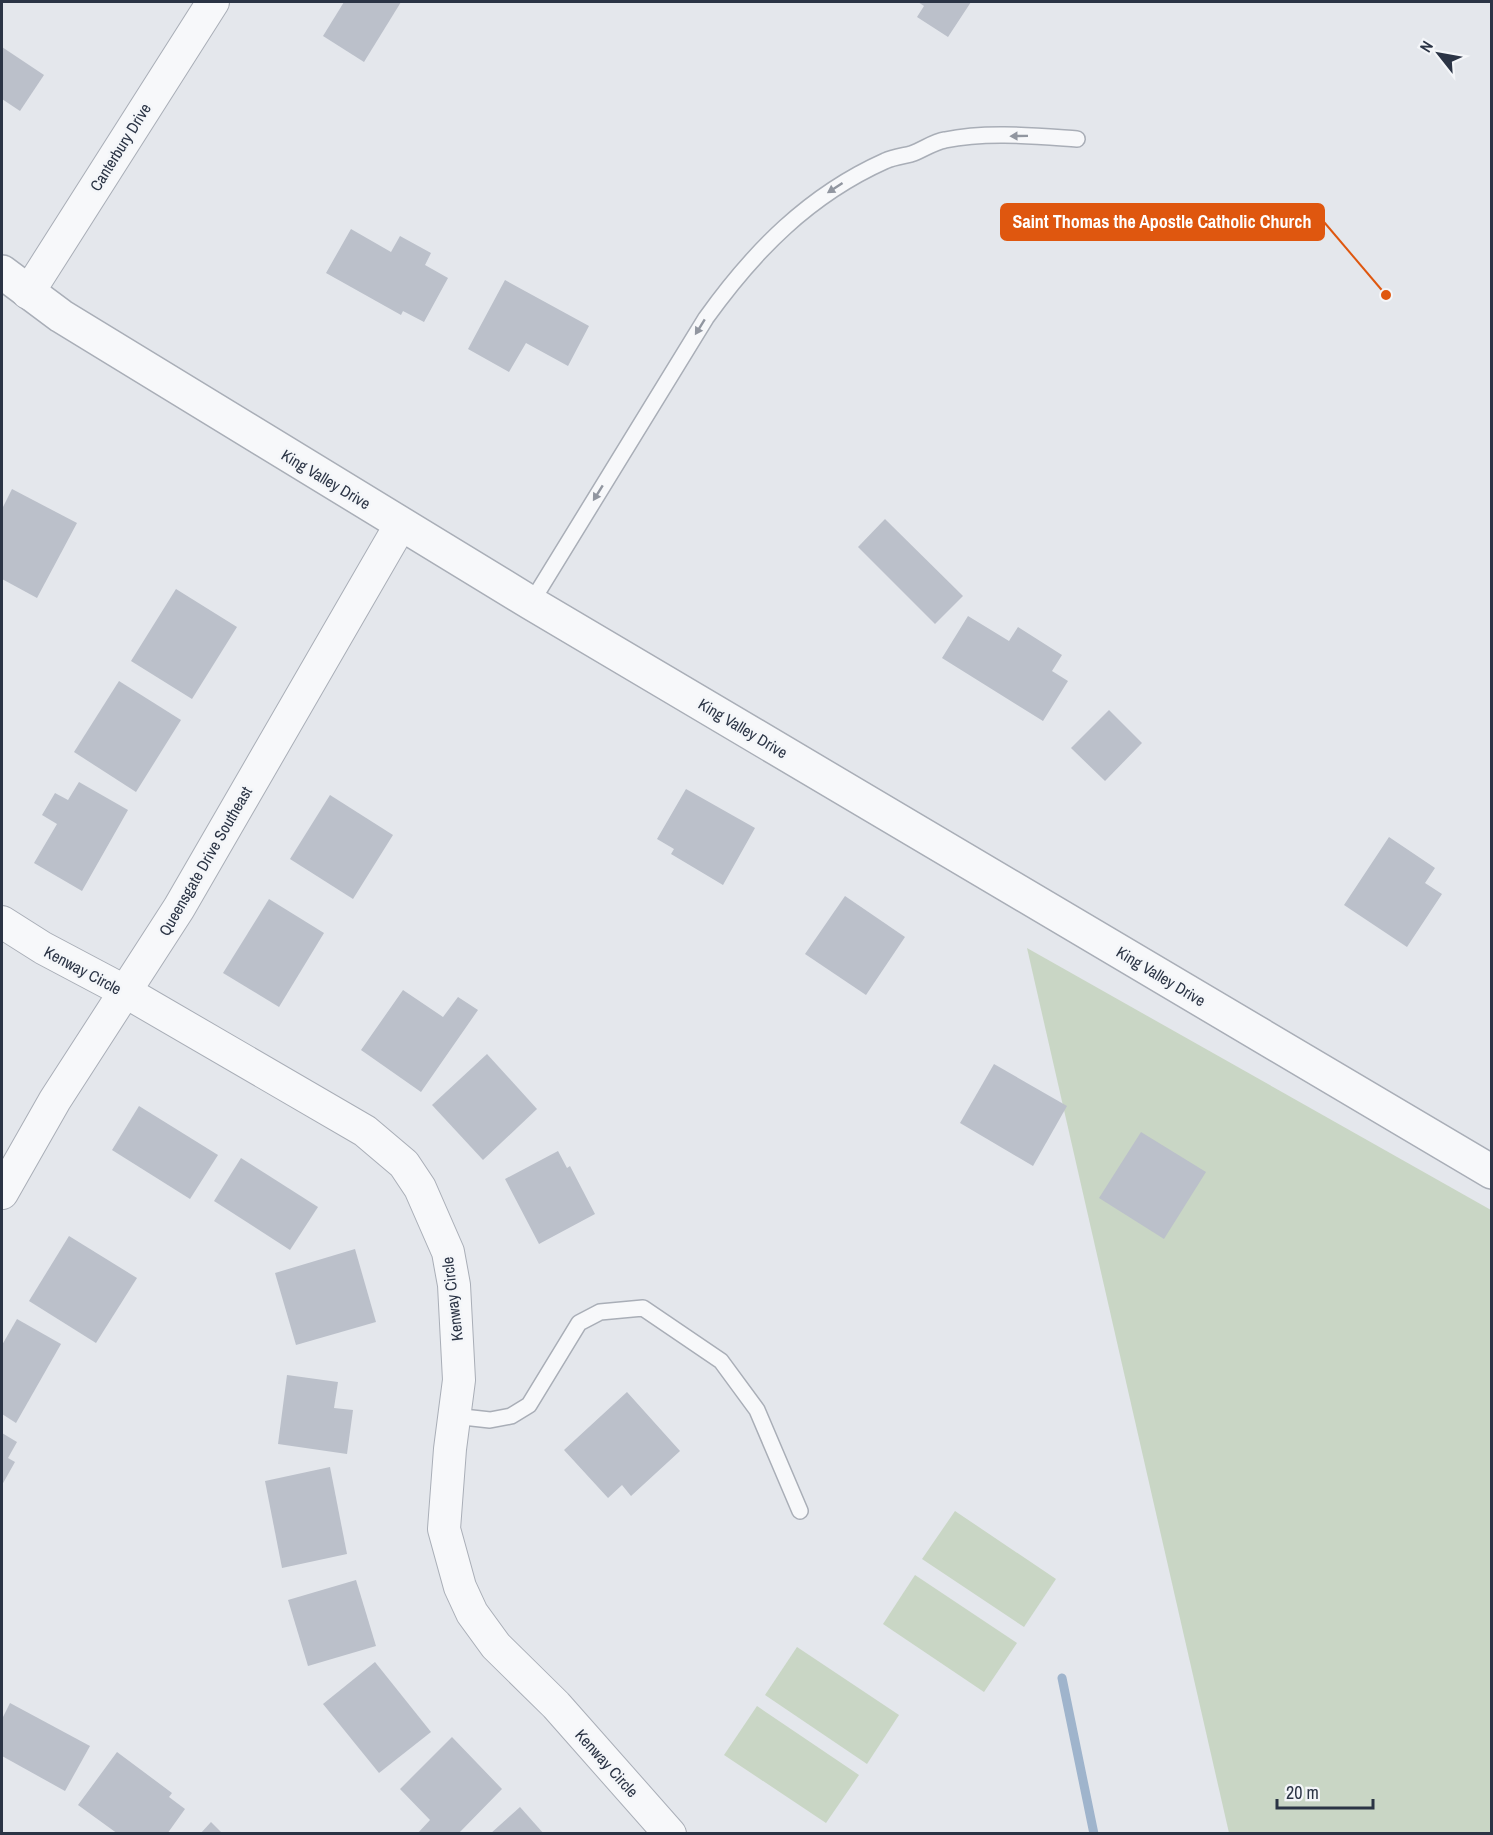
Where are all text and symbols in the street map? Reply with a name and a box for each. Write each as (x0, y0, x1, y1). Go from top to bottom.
north arrow (1409, 24, 1469, 84)
text: N (1414, 37, 1438, 56)
street label: Canterbury Drive (84, 99, 156, 195)
one-way arrow (1009, 131, 1028, 141)
one-way arrow (827, 182, 843, 194)
callout: Saint Thomas the Apostle Catholic Church (1001, 204, 1324, 240)
text: Saint Thomas the Apostle Catholic Church (1013, 209, 1311, 234)
one-way arrow (695, 319, 706, 335)
street label: King Valley Drive (277, 444, 375, 514)
one-way arrow (593, 485, 604, 502)
street label: King Valley Drive (694, 693, 792, 763)
street label: Queensgate Drive Southeast (153, 782, 257, 940)
street label: Kenway Circle (40, 940, 126, 1000)
street label: King Valley Drive (1112, 941, 1210, 1011)
street label: Kenway Circle (436, 1256, 468, 1342)
street label: Kenway Circle (571, 1724, 643, 1802)
scale bar (1277, 1772, 1373, 1810)
text: 20 m (1286, 1780, 1319, 1805)

